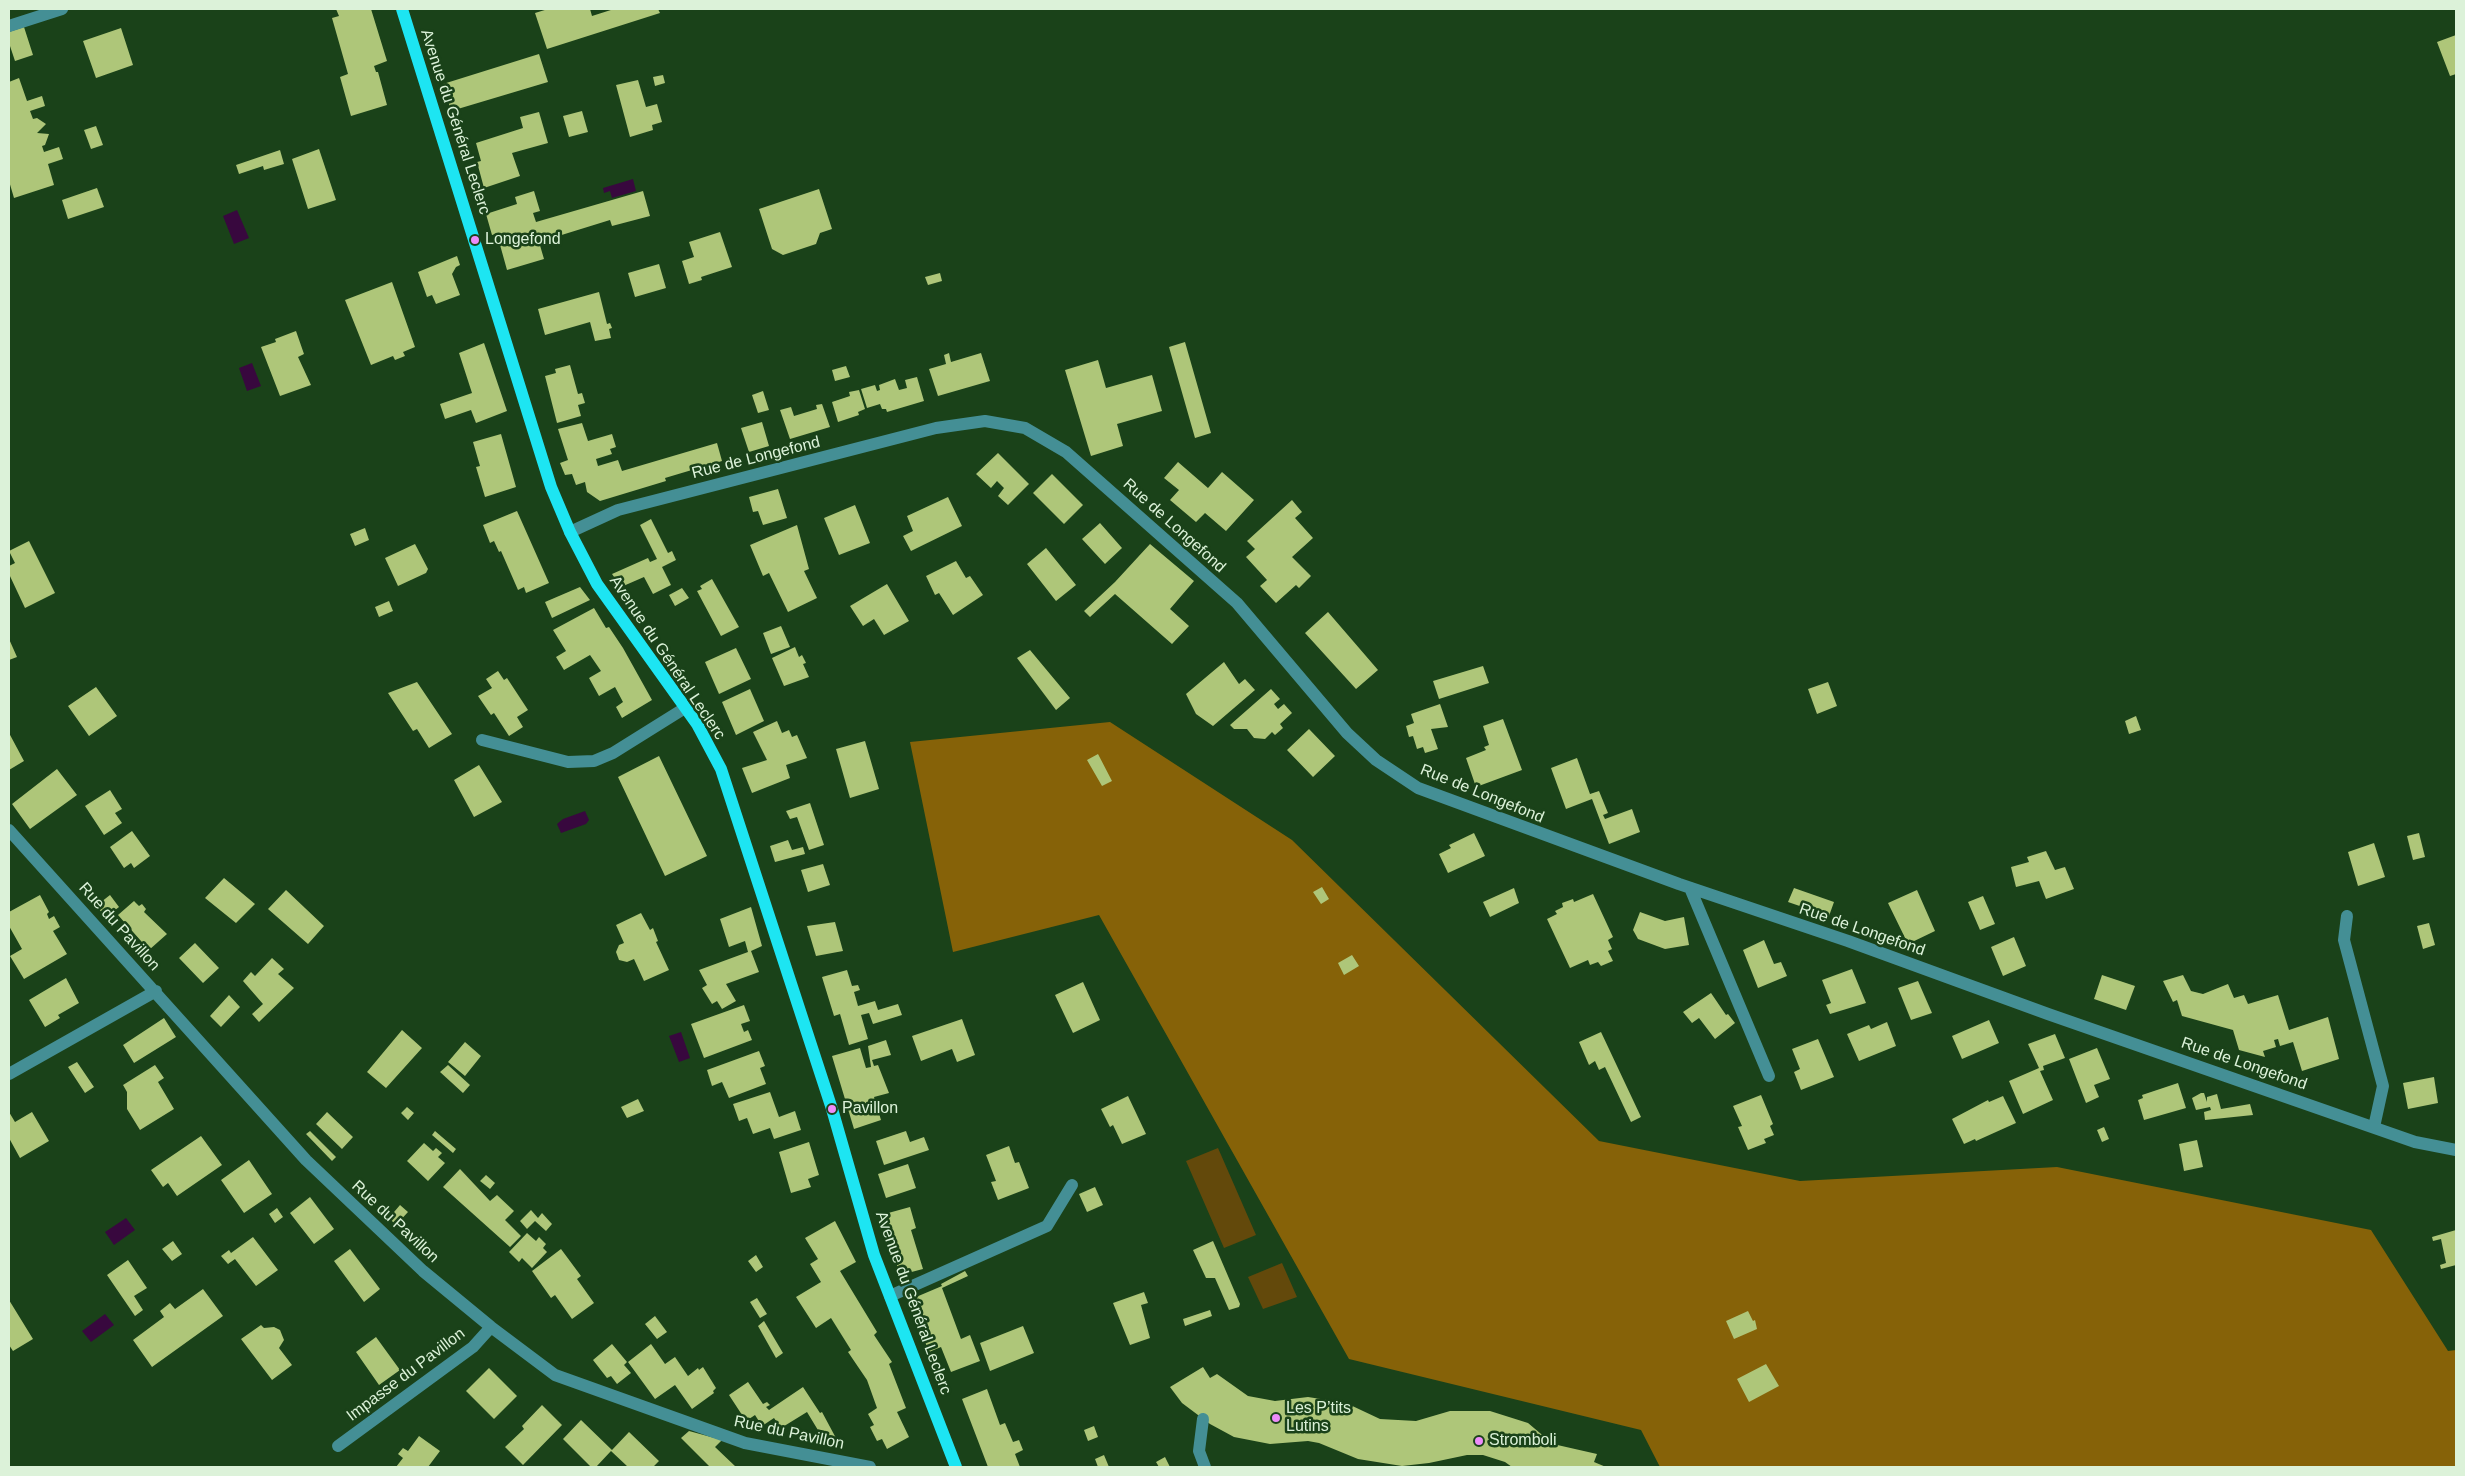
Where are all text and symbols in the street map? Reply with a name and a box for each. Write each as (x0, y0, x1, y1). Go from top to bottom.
street label: Avenue du Général Leclerc (416, 27, 494, 217)
place label: Longefond (485, 230, 561, 250)
marker: Longefond (469, 234, 481, 246)
street label: Rue de Longefond (690, 433, 822, 483)
street label: Rue de Longefond (1119, 475, 1229, 577)
street label: Avenue du Général Leclerc (605, 572, 729, 744)
street label: Rue de Longefond (1417, 760, 1547, 828)
street label: Rue du Pavillon (74, 879, 164, 975)
street label: Rue de Longefond (1797, 899, 1927, 961)
street label: Rue de Longefond (2179, 1033, 2309, 1095)
place label: Pavillon (842, 1099, 898, 1119)
marker: Pavillon (826, 1103, 838, 1115)
street label: Rue du Pavillon (347, 1177, 443, 1267)
street label: Avenue du Général Leclerc (871, 1209, 955, 1397)
street label: Impasse du Pavillon (343, 1324, 469, 1426)
place label: Les P’tits Lutins (1286, 1399, 1351, 1437)
street label: Rue du Pavillon (732, 1412, 846, 1454)
marker: Les P’tits Lutins (1270, 1412, 1282, 1424)
place label: Stromboli (1489, 1431, 1557, 1451)
marker: Stromboli (1473, 1435, 1485, 1447)

